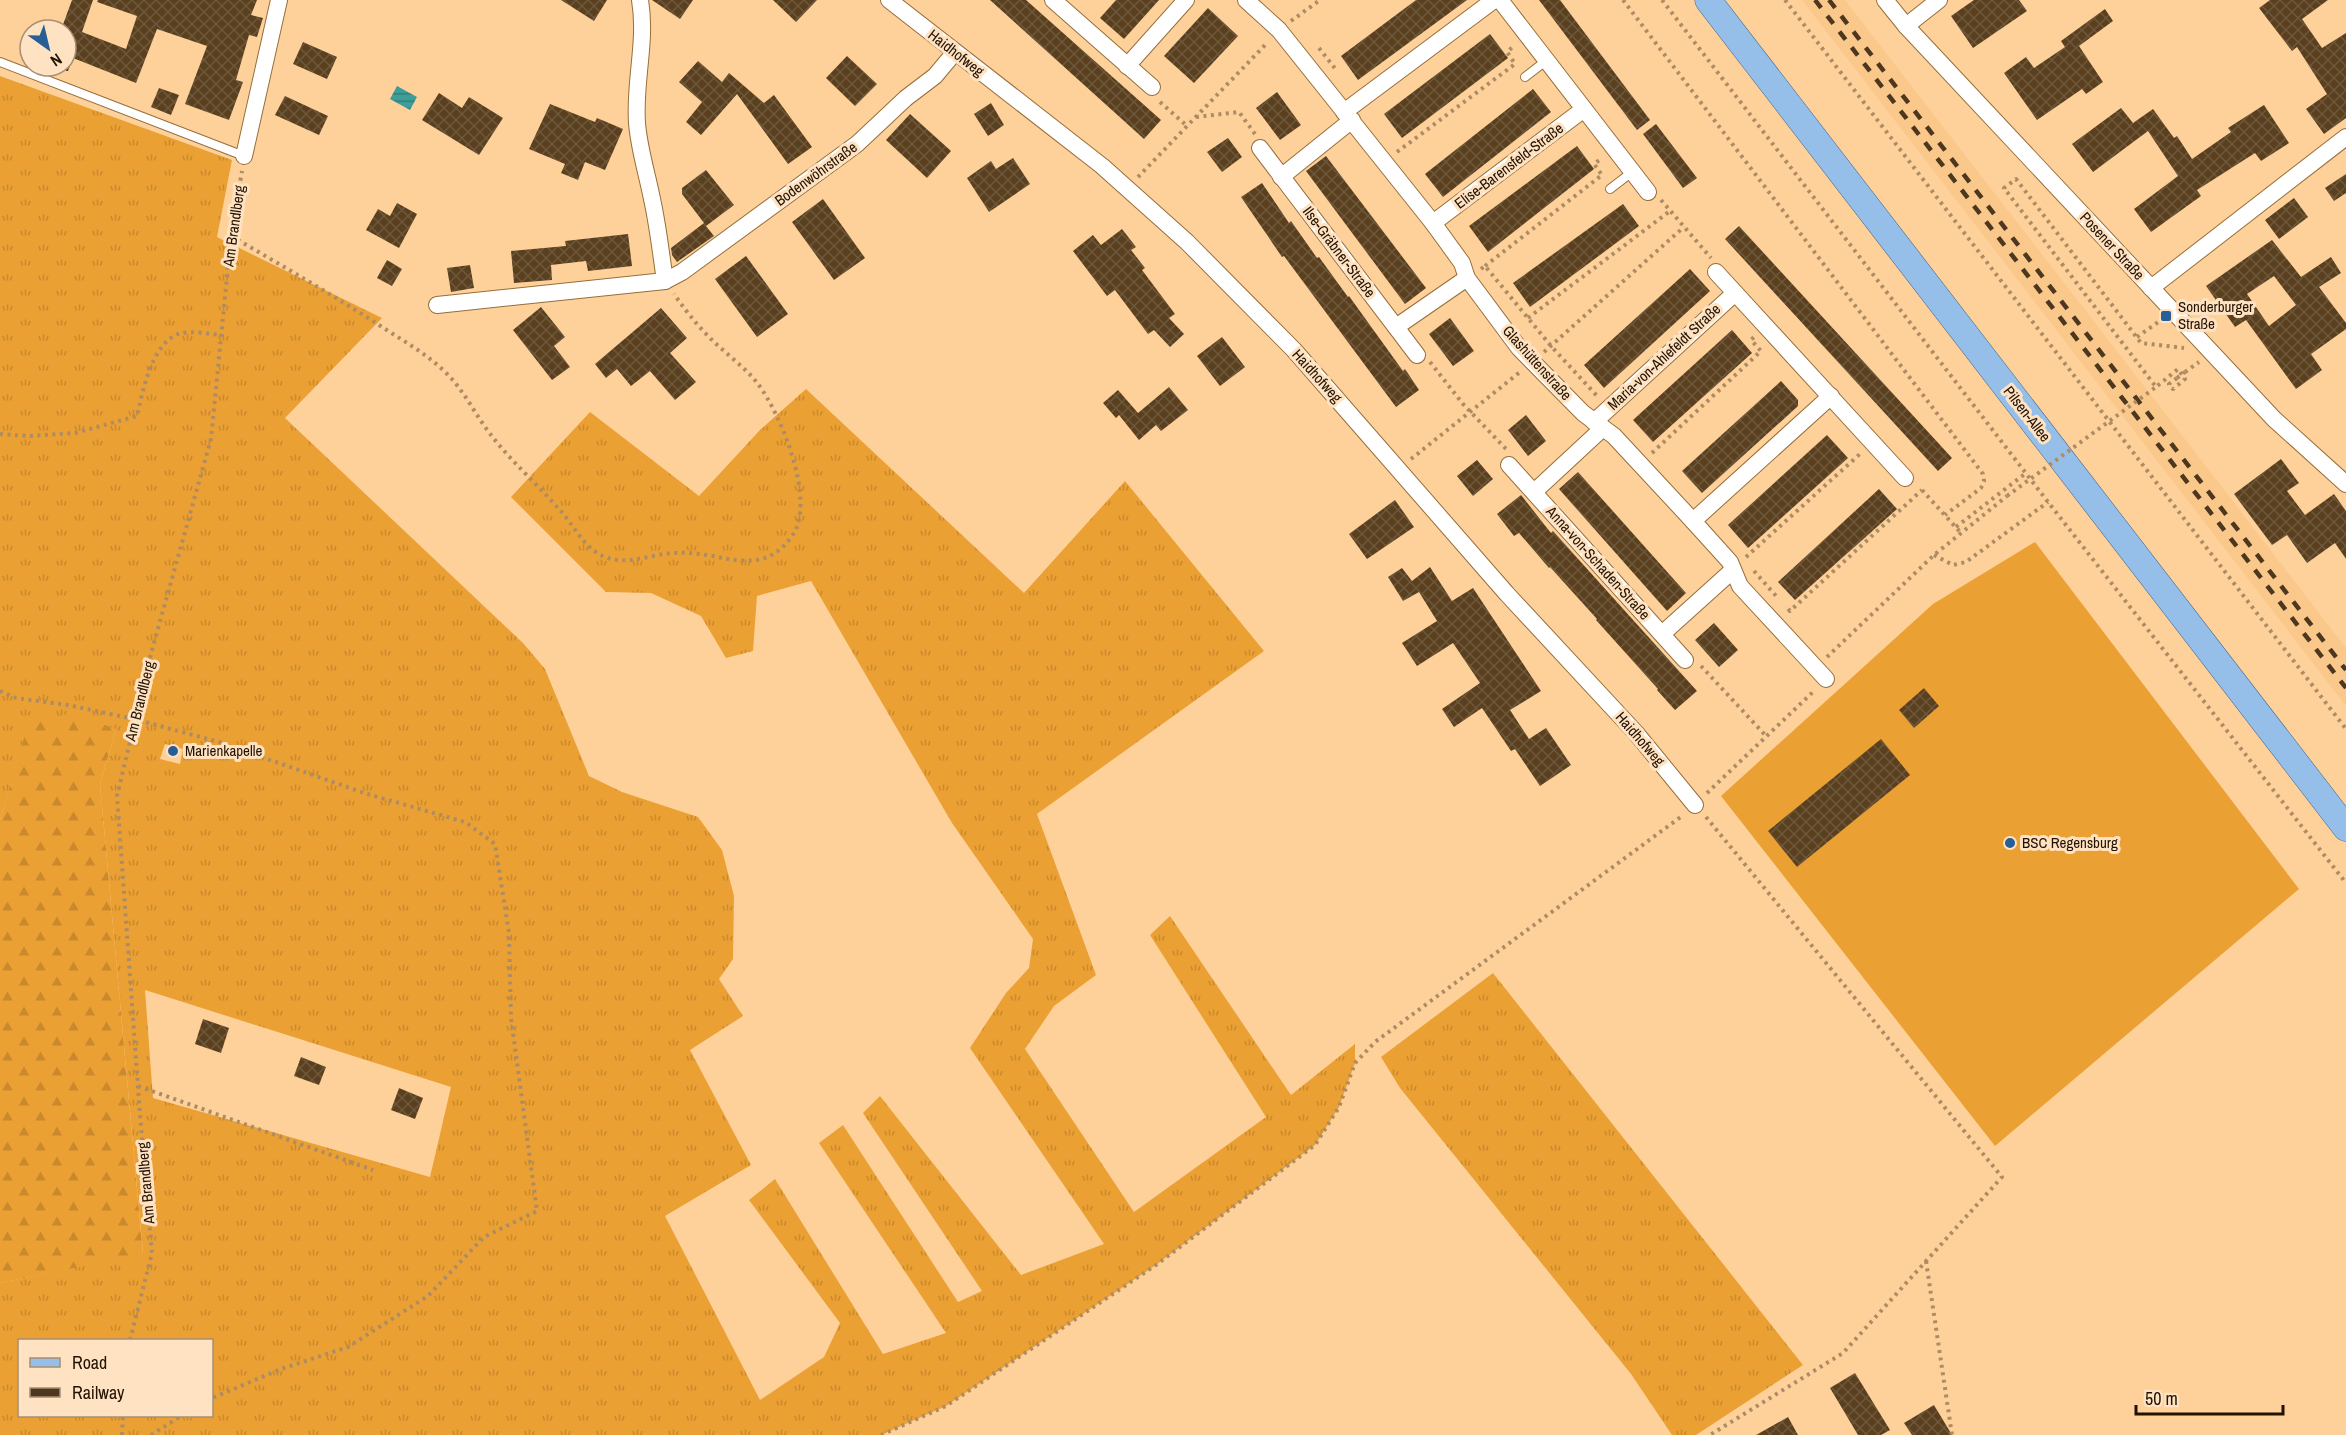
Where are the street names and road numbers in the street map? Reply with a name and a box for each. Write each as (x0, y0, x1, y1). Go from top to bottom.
street label: Haidhofweg (924, 24, 989, 81)
street label: Elise-Barensfeld-Straße (1450, 118, 1568, 213)
street label: Bodenwöhrstraße (770, 136, 861, 211)
street label: Am Brandlberg (217, 184, 250, 269)
street label: Ilse-Gräbner-Straße (1298, 202, 1381, 302)
street label: Posener Straße (2075, 207, 2150, 284)
street label: Maria-von-Ahlefeldt Straße (1602, 298, 1725, 415)
street label: Glashüttenstraße (1498, 321, 1577, 405)
street label: Haidhofweg (1288, 344, 1347, 407)
street label: Pilsen-Allee (1999, 381, 2056, 446)
street label: Anna-von-Schaden-Straße (1541, 501, 1655, 624)
street label: Am Brandlberg (119, 658, 160, 744)
street label: Haidhofweg (1611, 707, 1670, 770)
street label: Am Brandlberg (131, 1141, 160, 1226)

